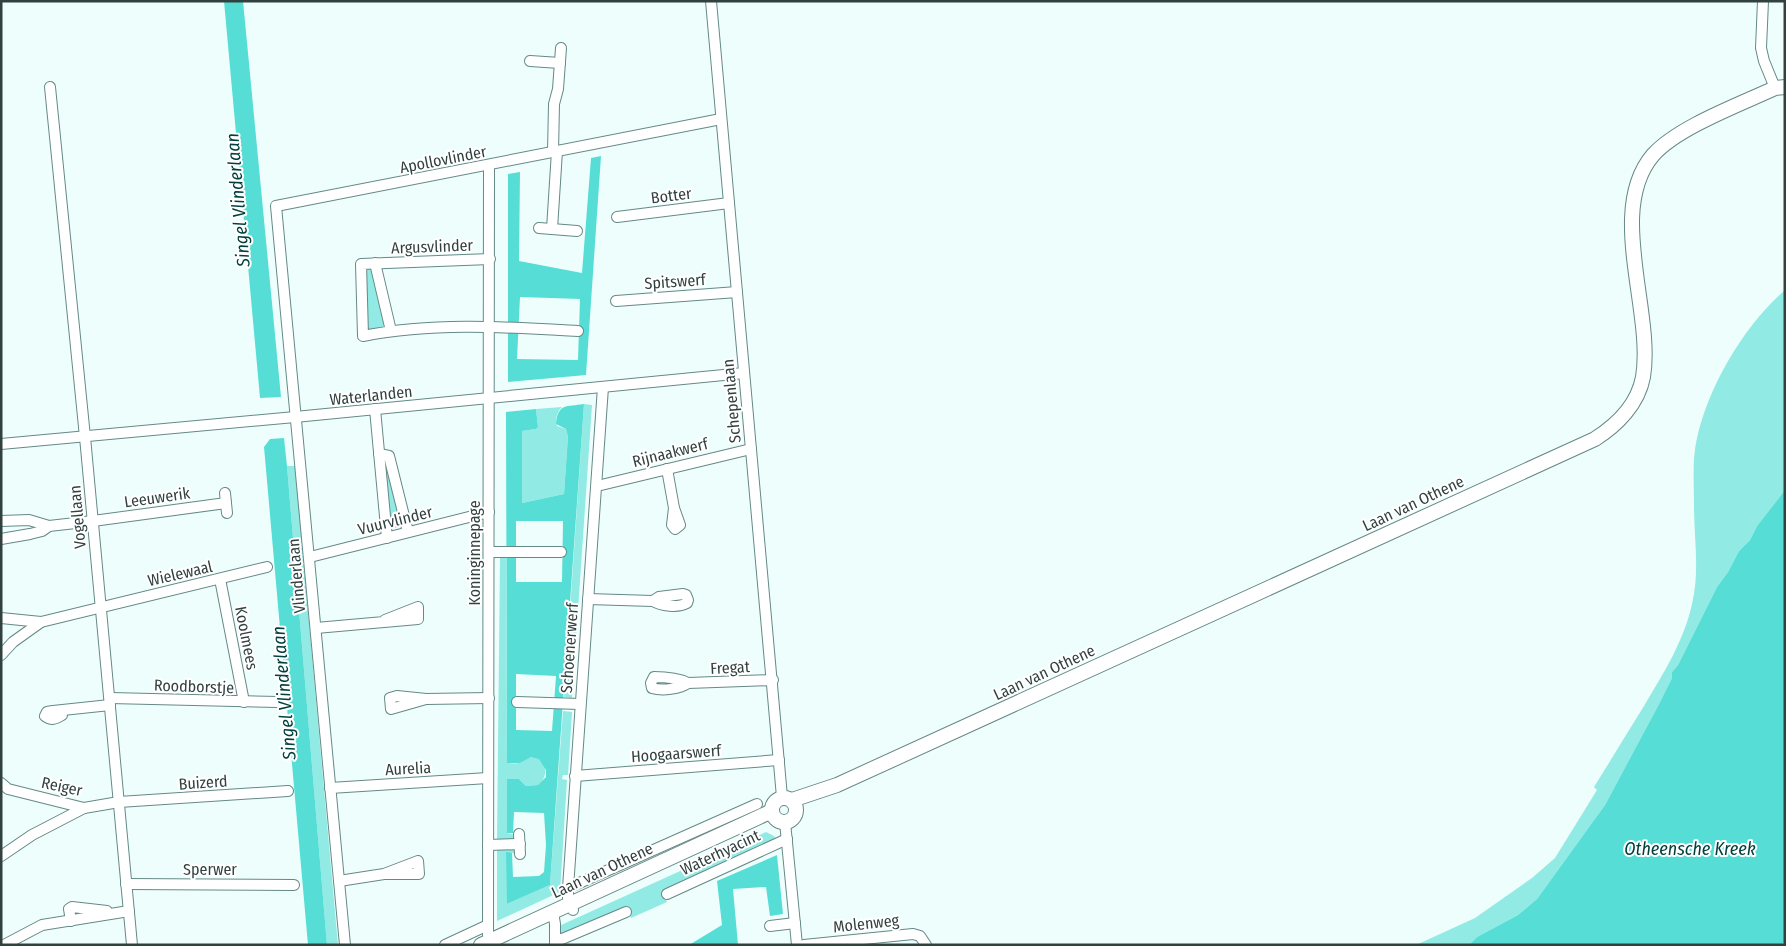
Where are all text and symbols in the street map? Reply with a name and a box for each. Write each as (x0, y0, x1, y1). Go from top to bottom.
water label: Singel Vlinderlaan (221, 132, 255, 269)
street label: Apollovlinder (398, 142, 488, 177)
street label: Botter (650, 184, 693, 207)
street label: Argusvlinder (391, 236, 474, 257)
street label: Spitswerf (644, 270, 707, 293)
street label: Schepenlaan (718, 358, 745, 444)
street label: Waterlanden (329, 382, 413, 409)
street label: Rijnaakwerf (630, 434, 711, 471)
street label: Laan van Othene (1360, 472, 1467, 535)
street label: Leeuwerik (123, 483, 192, 512)
street label: Vogellaan (65, 484, 90, 550)
street label: Koninginnepage (465, 500, 484, 606)
street label: Vuurvlinder (356, 502, 435, 539)
street label: Vlinderlaan (284, 538, 309, 614)
street label: Wielewaal (146, 557, 214, 590)
street label: Schoenerwerf (557, 601, 582, 694)
street label: Koolmees (231, 605, 262, 672)
water label: Singel Vlinderlaan (267, 625, 301, 762)
street label: Laan van Othene (991, 641, 1098, 704)
street label: Fregat (710, 657, 751, 678)
street label: Roodborstje (154, 676, 234, 697)
street label: Hoogaarswerf (630, 741, 723, 766)
street label: Aurelia (385, 758, 432, 779)
street label: Buizerd (178, 771, 228, 794)
street label: Reiger (40, 773, 84, 800)
street label: Waterhyacint (677, 825, 764, 879)
water label: Otheensche Kreek (1624, 838, 1756, 860)
street label: Laan van Othene (549, 839, 656, 902)
street label: Sperwer (183, 860, 237, 879)
street label: Molenweg (832, 911, 900, 936)

